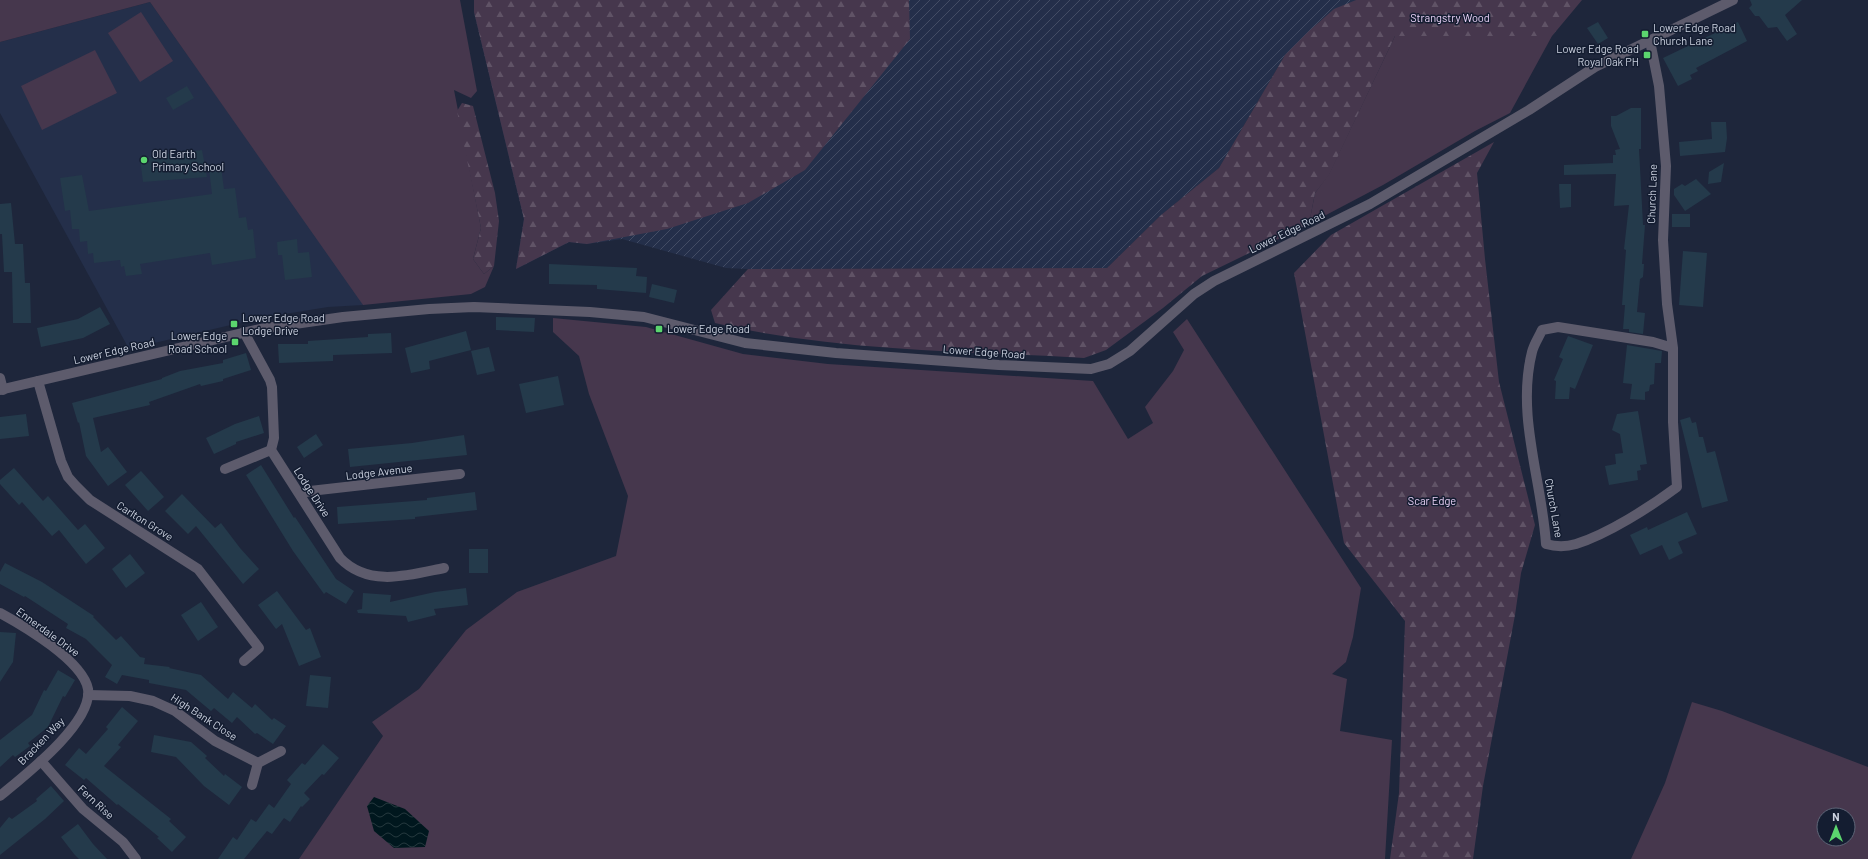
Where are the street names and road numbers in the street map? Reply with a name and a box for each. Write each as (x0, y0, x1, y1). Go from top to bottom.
street label: Church Lane (1644, 164, 1659, 224)
street label: Lower Edge Road (1247, 208, 1327, 256)
street label: Lower Edge Road (72, 335, 156, 366)
street label: Lower Edge Road (942, 342, 1026, 361)
street label: Lodge Avenue (345, 461, 413, 482)
street label: Lodge Drive (292, 464, 333, 519)
street label: Church Lane (1543, 477, 1566, 539)
street label: Carlton Grove (115, 498, 176, 543)
street label: Ennerdale Drive (14, 604, 83, 659)
street label: High Bank Close (169, 690, 240, 743)
street label: Bracken Way (15, 714, 67, 767)
street label: Fern Rise (76, 782, 117, 822)

